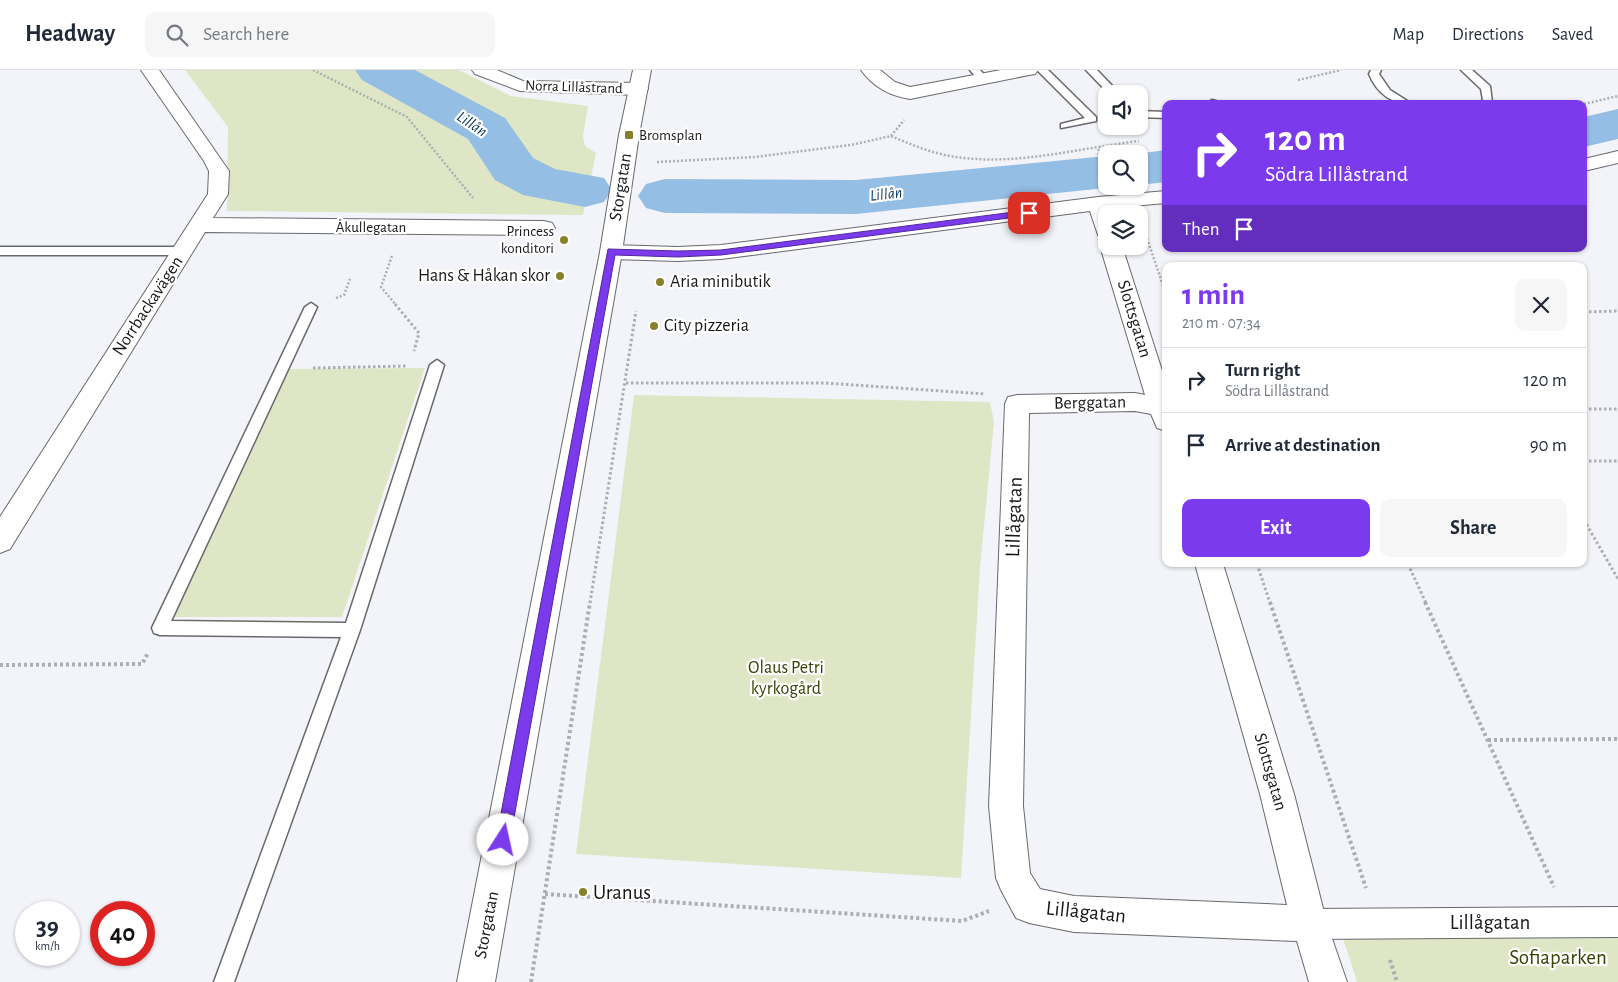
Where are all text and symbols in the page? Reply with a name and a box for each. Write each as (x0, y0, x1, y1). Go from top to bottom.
search box (145, 12, 495, 57)
icon: search (163, 21, 191, 49)
text: Headway (25, 22, 115, 46)
text: Search here (203, 25, 289, 44)
text: Map (1393, 26, 1424, 44)
text: Directions (1452, 26, 1524, 44)
text: Saved (1552, 26, 1593, 44)
street label: Norra Lillåstrand (525, 78, 623, 96)
map controls (1098, 85, 1148, 255)
button: sound (1098, 85, 1148, 135)
water label: Lillån (454, 108, 490, 140)
icon: right (1182, 120, 1247, 185)
text: 120 m (1265, 122, 1346, 157)
place label: Bromsplan (639, 128, 702, 143)
marker: Bromsplan (623, 129, 635, 141)
button: search (1098, 145, 1148, 195)
street label: Storgatan (607, 152, 635, 222)
text: Södra Lillåstrand (1265, 163, 1408, 185)
water label: Lillån (869, 184, 903, 204)
pin (1008, 192, 1050, 234)
icon: arrive (1015, 199, 1043, 227)
button: layers (1098, 205, 1148, 255)
icon: arrive (1230, 215, 1258, 243)
street label: Åkullegatan (336, 219, 406, 235)
text: Then (1182, 220, 1220, 239)
place label: Princess konditori (501, 224, 554, 256)
marker: Princess konditori (558, 234, 570, 246)
street label: Norrbackavägen (109, 253, 187, 359)
place label: Hans & Håkan skor (418, 267, 550, 285)
marker: Hans & Håkan skor (554, 270, 566, 282)
place label: Aria minibutik (670, 273, 772, 291)
marker: Aria minibutik (654, 276, 666, 288)
street label: Slottsgatan (1114, 278, 1154, 360)
button: close (1515, 279, 1567, 331)
text: 1 min (1182, 280, 1245, 310)
text: 210 m · 07:34 (1182, 315, 1261, 331)
place label: City pizzeria (664, 317, 749, 335)
marker: City pizzeria (648, 320, 660, 332)
text: Turn right (1225, 361, 1300, 380)
icon: right (1182, 366, 1210, 394)
text: 120 m (1523, 371, 1567, 390)
text: Södra Lillåstrand (1225, 383, 1329, 399)
street label: Berggatan (1054, 393, 1126, 413)
icon: arrive (1182, 431, 1210, 459)
text: Arrive at destination (1225, 436, 1381, 455)
text: 90 m (1530, 436, 1567, 455)
street label: Lillågatan (1002, 476, 1026, 558)
button: Exit (1182, 499, 1370, 557)
button: Share (1380, 499, 1567, 557)
park label: Olaus Petri kyrkogård (748, 659, 824, 698)
street label: Slottsgatan (1250, 731, 1290, 813)
position arrow (476, 813, 528, 865)
place label: Uranus (593, 882, 651, 903)
marker: Uranus (577, 886, 589, 898)
street label: Storgatan (472, 890, 502, 960)
street label: Lillågatan (1045, 897, 1127, 927)
speed limit sign: 40 (90, 901, 155, 966)
street label: Lillågatan (1450, 912, 1530, 933)
text: 39 (36, 915, 59, 940)
text: km/h (35, 940, 60, 952)
park label: Sofiaparken (1509, 947, 1607, 968)

